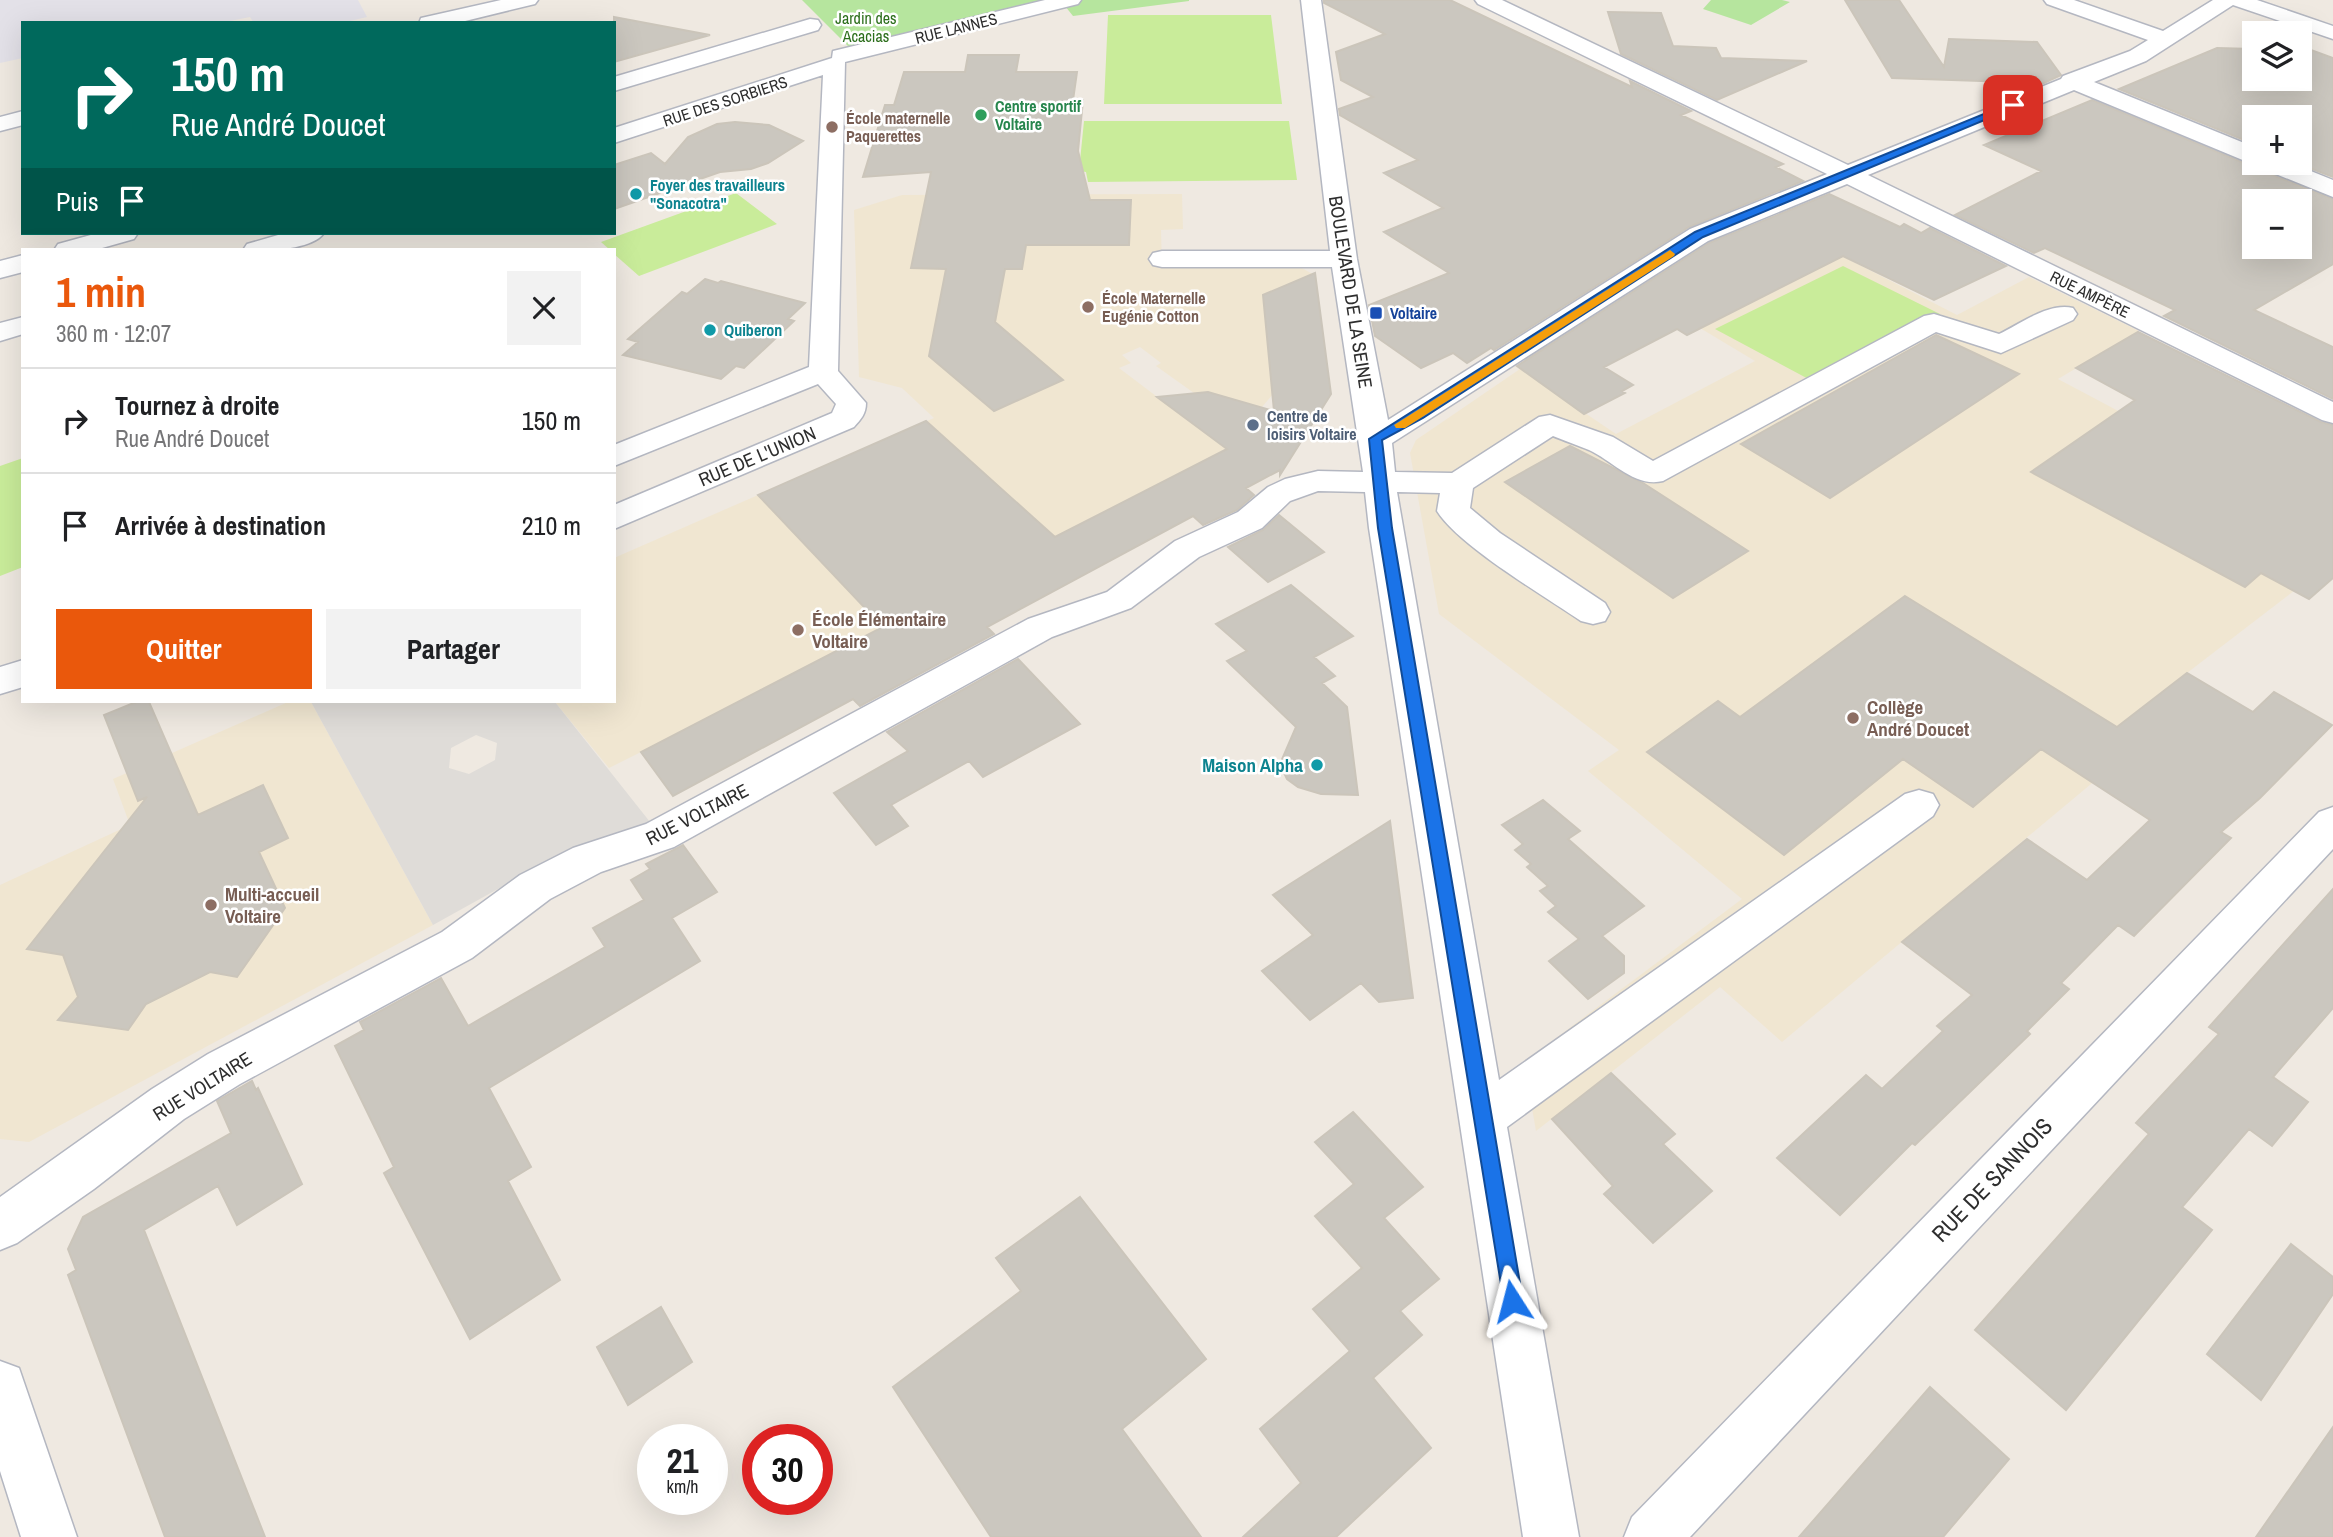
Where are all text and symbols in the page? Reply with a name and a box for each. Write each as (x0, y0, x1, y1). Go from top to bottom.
park label: Jardin des Acacias (835, 7, 897, 47)
street label: RUE LANNES (913, 7, 1000, 49)
map controls (2242, 21, 2312, 259)
button: layers (2242, 21, 2312, 91)
text: 150 m (171, 40, 285, 106)
icon: right (56, 49, 147, 140)
street label: RUE DES SORBIERS (660, 70, 790, 132)
pin (1983, 75, 2043, 135)
icon: arrive (1994, 86, 2032, 124)
place label: Centre sportif Voltaire (995, 95, 1082, 135)
text: Rue André Doucet (171, 103, 385, 146)
button: + (2242, 105, 2312, 175)
place label: École maternelle Paquerettes (846, 107, 950, 147)
marker: Centre sportif Voltaire (973, 107, 989, 123)
marker: École maternelle Paquerettes (824, 119, 840, 135)
place label: Foyer des travailleurs "Sonacotra" (650, 174, 785, 214)
icon: arrive (113, 182, 151, 220)
text: Puis (56, 184, 99, 219)
marker: Foyer des travailleurs "Sonacotra" (628, 186, 644, 202)
button: − (2242, 189, 2312, 259)
street label: BOULEVARD DE LA SEINE (1323, 194, 1379, 390)
text: 1 min (56, 264, 146, 320)
street label: RUE AMPÈRE (2047, 265, 2133, 323)
button: close (507, 271, 581, 345)
place label: École Maternelle Eugénie Cotton (1102, 287, 1206, 327)
marker: École Maternelle Eugénie Cotton (1080, 299, 1096, 315)
place label: Voltaire (1390, 302, 1437, 324)
marker: Voltaire (1368, 305, 1384, 321)
text: 360 m · 12:07 (56, 318, 171, 349)
place label: Quiberon (724, 319, 782, 341)
marker: Quiberon (702, 322, 718, 338)
text: Tournez à droite (115, 388, 279, 423)
icon: right (56, 402, 94, 440)
text: 150 m (522, 403, 581, 438)
place label: Centre de loisirs Voltaire (1267, 405, 1356, 445)
marker: Centre de loisirs Voltaire (1245, 417, 1261, 433)
street label: RUE DE L'UNION (694, 420, 820, 492)
text: Rue André Doucet (115, 423, 269, 454)
icon: arrive (56, 507, 94, 545)
text: Arrivée à destination (115, 508, 326, 543)
text: 210 m (522, 508, 581, 543)
place label: École Élémentaire Voltaire (812, 606, 947, 654)
button: Quitter (56, 609, 312, 689)
button: Partager (326, 609, 581, 689)
marker: École Élémentaire Voltaire (790, 622, 806, 638)
place label: Collège André Doucet (1867, 694, 1969, 742)
marker: Collège André Doucet (1845, 710, 1861, 726)
place label: Maison Alpha (1202, 752, 1303, 778)
marker: Maison Alpha (1309, 757, 1325, 773)
street label: RUE VOLTAIRE (641, 777, 753, 851)
place label: Multi-accueil Voltaire (225, 881, 319, 929)
marker: Multi-accueil Voltaire (203, 897, 219, 913)
street label: RUE VOLTAIRE (148, 1045, 256, 1127)
street label: RUE DE SANNOIS (1924, 1111, 2059, 1248)
position arrow (1475, 1264, 1549, 1338)
speed limit sign: 30 (742, 1424, 833, 1515)
text: 21 (667, 1437, 698, 1484)
text: km/h (667, 1474, 699, 1499)

